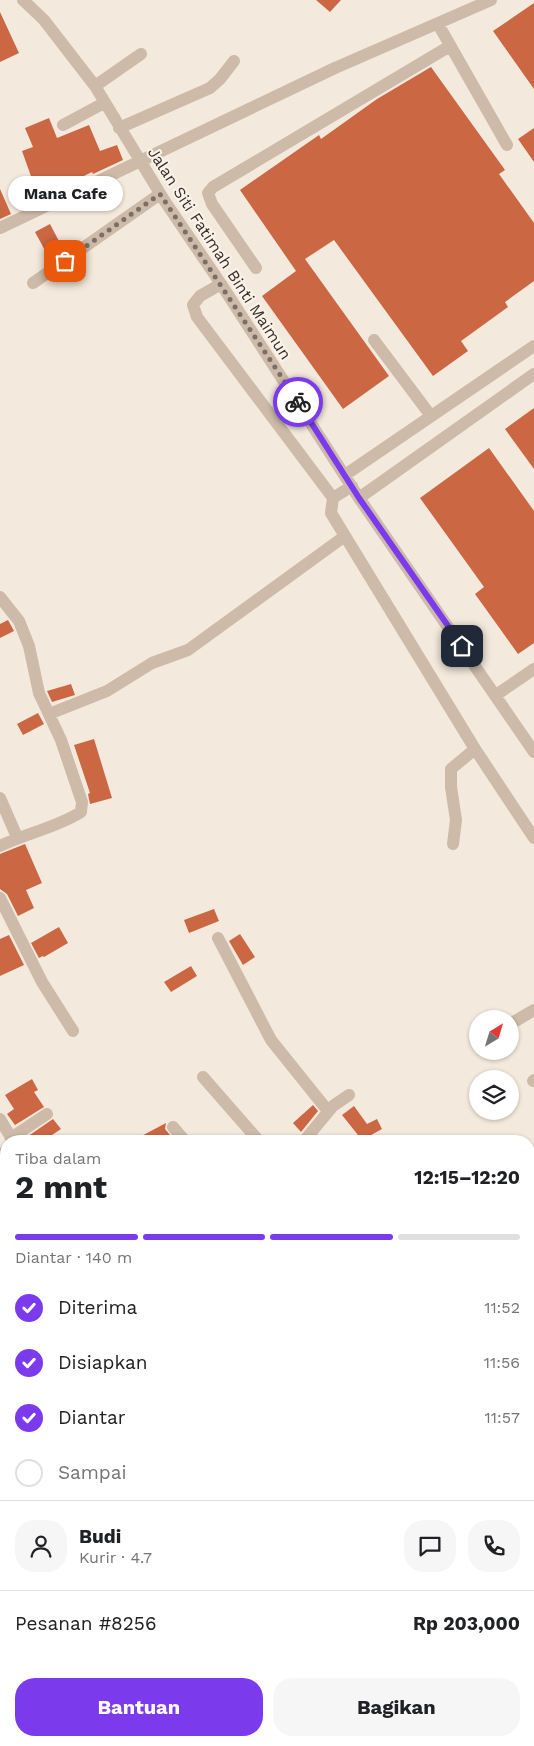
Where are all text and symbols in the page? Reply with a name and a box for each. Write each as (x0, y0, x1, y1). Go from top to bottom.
street label: Jalan Siti Fatimah Binti Maimun (144, 144, 295, 363)
callout: Mana Cafe (8, 176, 122, 211)
text: Mana Cafe (24, 184, 107, 203)
pin (44, 240, 86, 282)
icon: bag (51, 247, 79, 275)
courier (273, 377, 323, 427)
icon: bike (284, 388, 312, 416)
pin (441, 625, 483, 667)
icon: home (448, 632, 476, 660)
north arrow (469, 1010, 519, 1060)
map controls (469, 1010, 519, 1120)
button: layers (469, 1070, 519, 1120)
text: Tiba dalam (15, 1149, 101, 1168)
text: 12:15–12:20 (414, 1166, 520, 1189)
text: 2 mnt (15, 1168, 107, 1206)
text: Diantar · 140 m (15, 1248, 132, 1267)
icon: check (15, 1294, 43, 1322)
text: Diterima (58, 1296, 137, 1319)
text: 11:52 (484, 1298, 520, 1317)
icon: check (15, 1349, 43, 1377)
text: Disiapkan (58, 1351, 148, 1374)
text: 11:56 (484, 1353, 520, 1372)
icon: check (15, 1404, 43, 1432)
text: Diantar (58, 1406, 126, 1429)
text: 11:57 (484, 1408, 520, 1427)
text: Sampai (58, 1461, 127, 1484)
button: person (15, 1520, 67, 1572)
button: chat (404, 1520, 456, 1572)
button: phone (468, 1520, 520, 1572)
text: Budi (79, 1525, 121, 1548)
text: Kurir · 4.7 (79, 1548, 152, 1567)
text: Pesanan #8256 (15, 1612, 156, 1635)
text: Rp 203,000 (413, 1612, 520, 1635)
button: Bantuan (15, 1678, 263, 1736)
button: Bagikan (273, 1678, 520, 1736)

